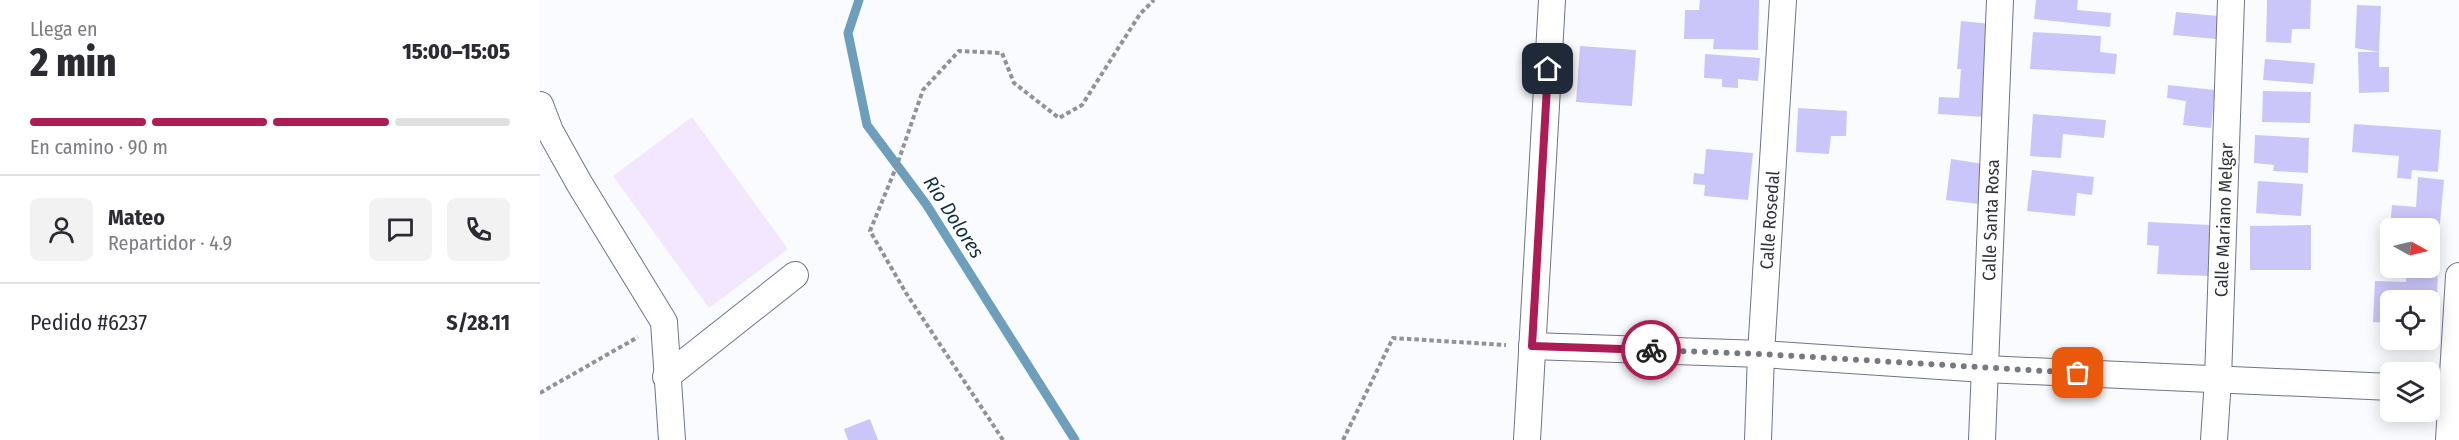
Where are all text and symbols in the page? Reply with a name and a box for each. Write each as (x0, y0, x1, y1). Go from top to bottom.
text: Llega en (30, 17, 98, 41)
text: 15:00–15:05 (402, 38, 510, 65)
text: 2 min (30, 40, 116, 86)
pin (1522, 43, 1573, 94)
icon: home (1531, 52, 1564, 85)
text: En camino · 90 m (30, 135, 168, 159)
street label: Calle Mariano Melgar (2210, 142, 2238, 297)
street label: Calle Santa Rosa (1978, 159, 2004, 281)
street label: Calle Rosedal (1756, 170, 1784, 270)
water label: Río Dolores (919, 171, 990, 263)
button: person (30, 198, 93, 261)
button: chat (369, 198, 432, 261)
button: phone (447, 198, 510, 261)
text: Mateo (108, 204, 165, 231)
north arrow (2380, 218, 2440, 278)
map controls (2380, 218, 2440, 422)
text: Repartidor · 4.9 (108, 231, 232, 255)
button: locate (2380, 290, 2440, 350)
text: Pedido #6237 (30, 309, 147, 336)
text: S/28.11 (446, 309, 510, 336)
courier (1621, 320, 1681, 380)
icon: bike (1635, 334, 1668, 367)
pin (2052, 347, 2103, 398)
icon: bag (2061, 356, 2094, 389)
button: layers (2380, 362, 2440, 422)

